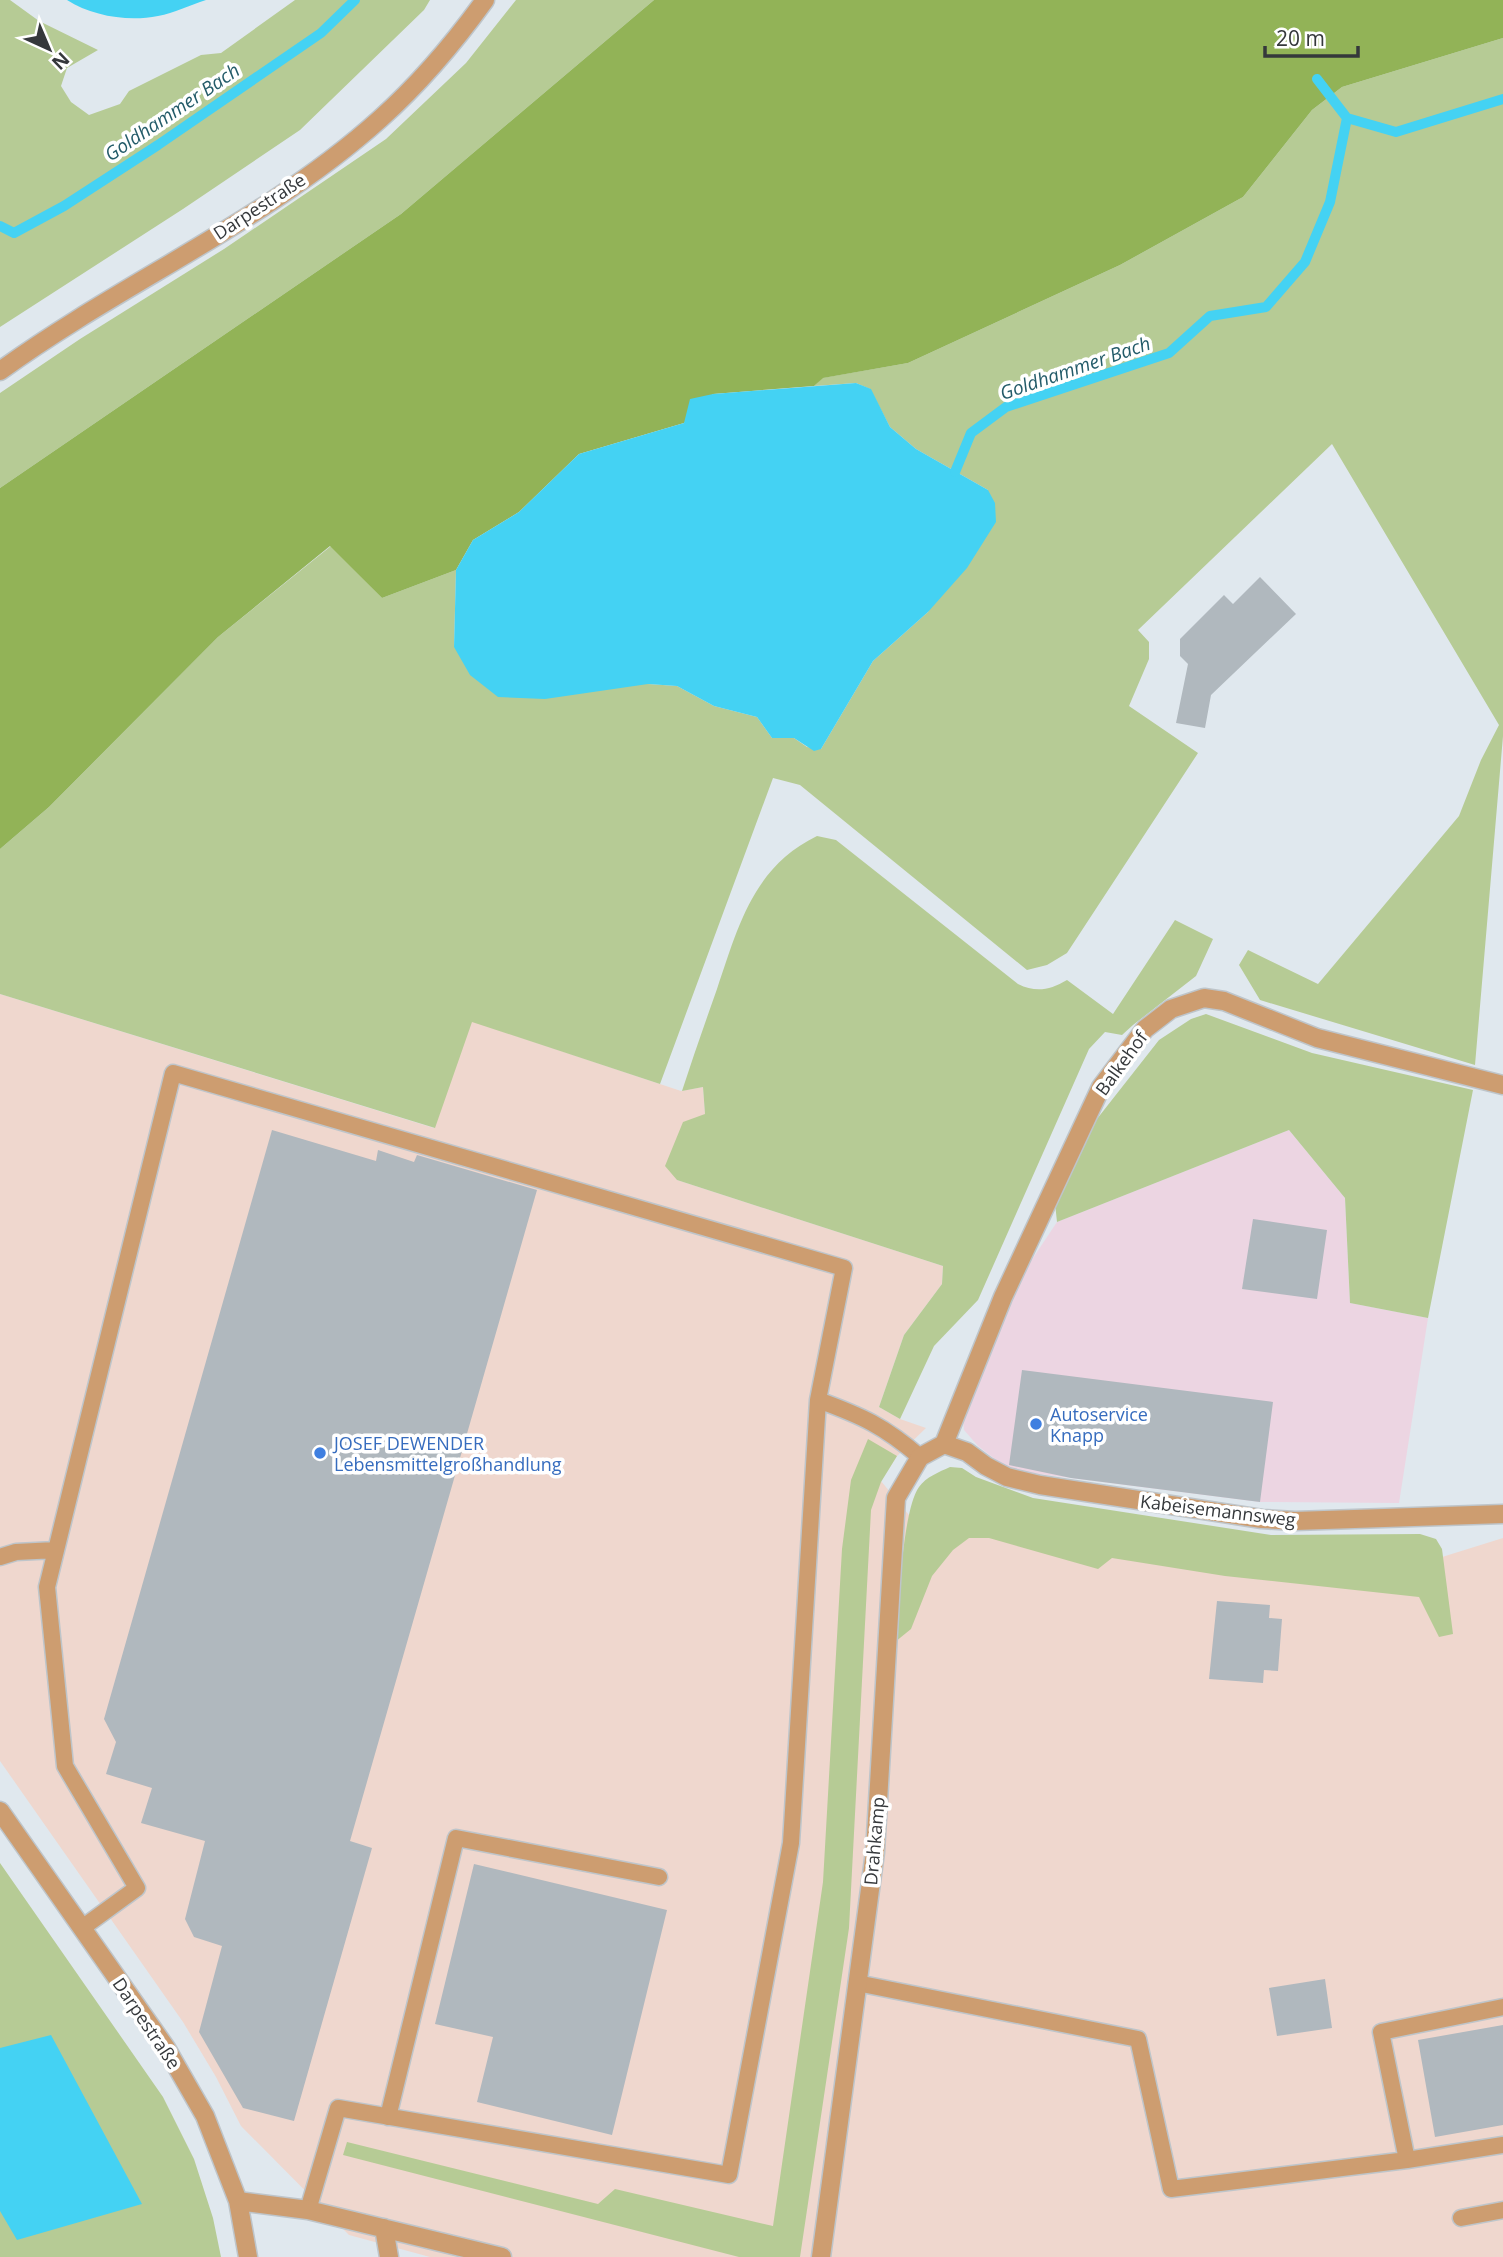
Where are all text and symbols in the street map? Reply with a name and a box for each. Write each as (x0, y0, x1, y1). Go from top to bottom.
north arrow (14, 14, 84, 84)
scale bar (1265, 14, 1358, 58)
text: 20 m (1276, 24, 1325, 52)
text: N (46, 47, 75, 76)
water label: Goldhammer Bach (99, 57, 245, 167)
street label: Darpestraße (208, 167, 310, 245)
water label: Goldhammer Bach (996, 330, 1154, 406)
street label: Balkehof (1090, 1025, 1153, 1100)
place label: Autoservice Knapp (1050, 1402, 1148, 1447)
marker: Autoservice Knapp (1028, 1416, 1044, 1432)
place label: JOSEF DEWENDER Lebensmittelgroßhandlung (332, 1431, 562, 1476)
marker: JOSEF DEWENDER Lebensmittelgroßhandlung (312, 1445, 328, 1461)
street label: Kabeisemannsweg (1139, 1489, 1297, 1531)
street label: Drahkamp (858, 1796, 890, 1886)
street label: Darpestraße (108, 1973, 186, 2073)

